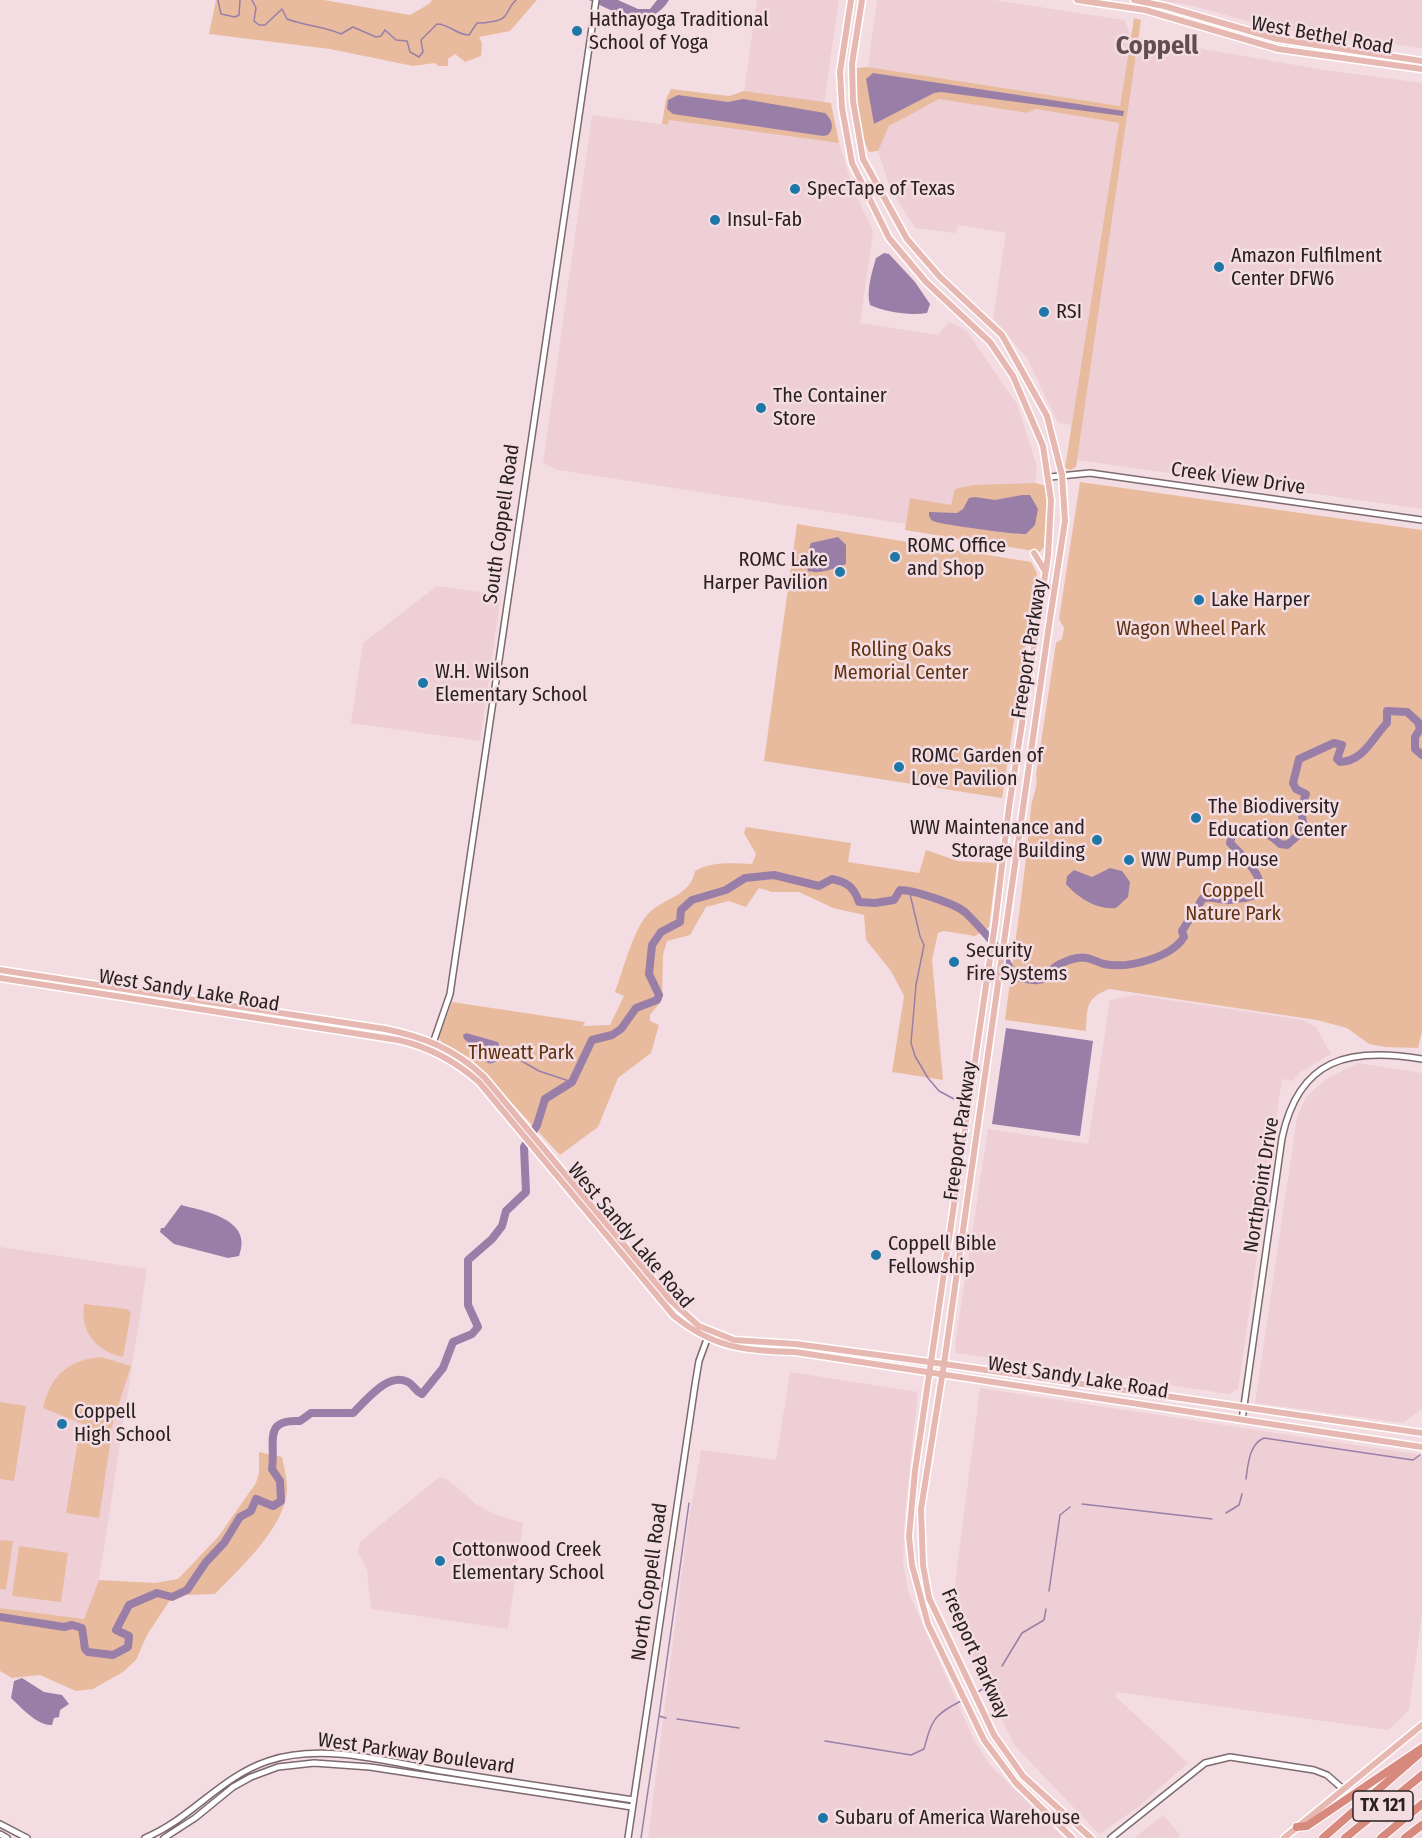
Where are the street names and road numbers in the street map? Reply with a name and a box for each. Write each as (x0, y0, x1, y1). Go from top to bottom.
street label: West Bethel Road (1249, 12, 1395, 60)
street label: South Coppell Road (479, 443, 525, 605)
street label: Creek View Drive (1169, 458, 1307, 500)
street label: Freeport Parkway (1007, 578, 1053, 720)
street label: West Sandy Lake Road (97, 965, 281, 1017)
street label: Freeport Parkway (939, 1060, 983, 1202)
street label: Northpoint Drive (1239, 1115, 1285, 1255)
street label: West Sandy Lake Road (562, 1158, 698, 1314)
street label: West Sandy Lake Road (986, 1352, 1170, 1404)
street label: North Coppell Road (627, 1501, 673, 1663)
street label: Freeport Parkway (935, 1585, 1015, 1723)
street label: West Parkway Boulevard (316, 1728, 516, 1780)
road number: TX 121 (1353, 1791, 1413, 1821)

